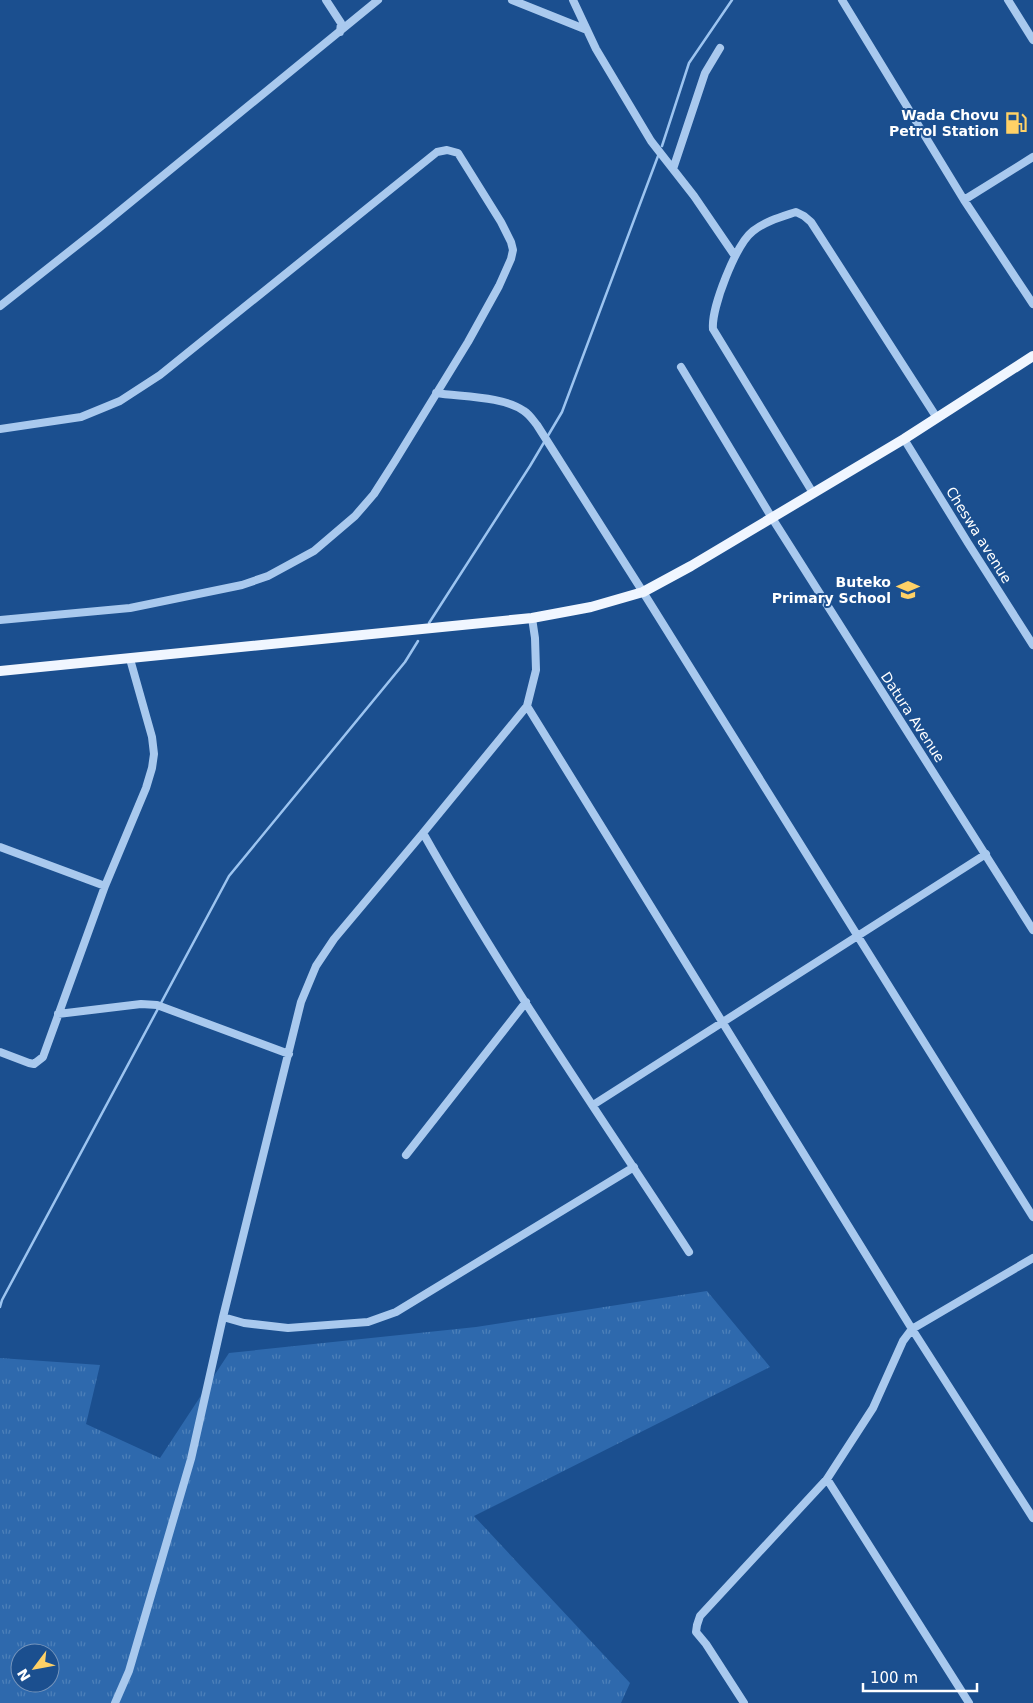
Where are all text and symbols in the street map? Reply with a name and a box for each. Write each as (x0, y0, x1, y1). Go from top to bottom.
place label: Wada Chovu Petrol Station (889, 107, 999, 139)
fuel station icon: Wada Chovu Petrol Station (1003, 110, 1029, 136)
street label: Cheswa avenue (943, 484, 1015, 586)
place label: Buteko Primary School (772, 574, 891, 606)
school or university icon: Buteko Primary School (895, 577, 921, 603)
street label: Datura Avenue (878, 669, 948, 765)
north arrow (10, 1643, 60, 1693)
scale bar (863, 1660, 977, 1692)
text: N (14, 1666, 34, 1684)
text: 100 m (870, 1669, 918, 1687)

